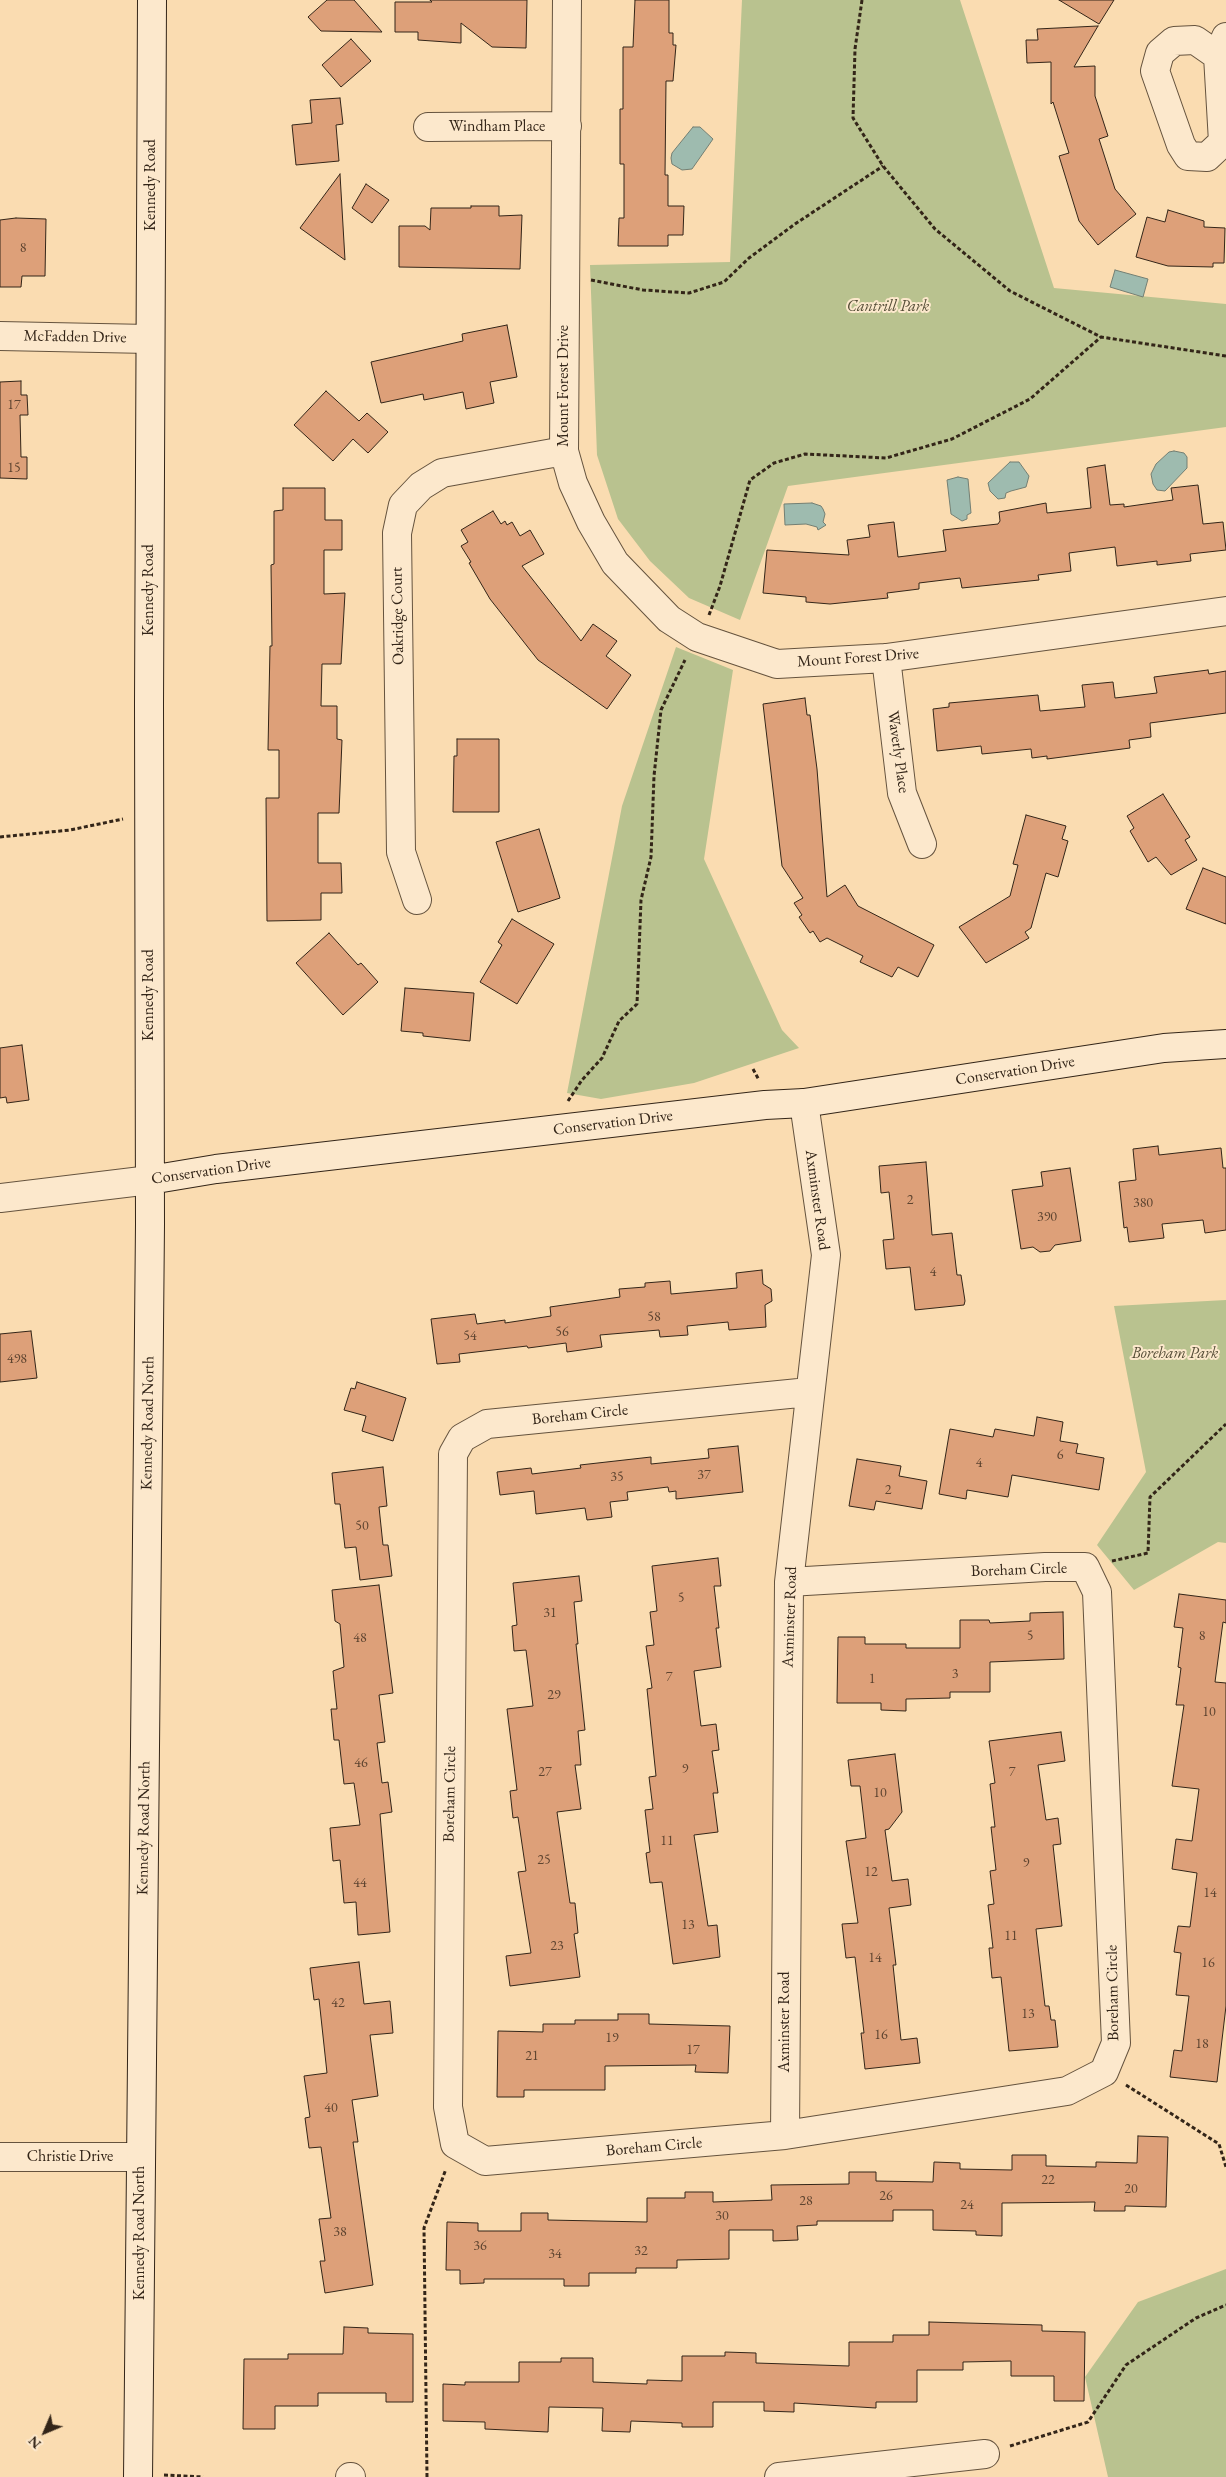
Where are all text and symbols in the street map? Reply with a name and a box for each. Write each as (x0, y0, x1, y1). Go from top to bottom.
street label: Windham Place (449, 117, 545, 137)
street label: Kennedy Road (141, 139, 161, 231)
house number: 8 (20, 240, 26, 256)
park label: Cantrill Park (847, 297, 929, 317)
street label: Mount Forest Drive (554, 325, 574, 447)
street label: McFadden Drive (23, 327, 127, 347)
house number: 17 (7, 397, 21, 413)
house number: 15 (7, 460, 21, 476)
street label: Kennedy Road (139, 544, 159, 636)
street label: Oakridge Court (388, 567, 408, 665)
street label: Mount Forest Drive (797, 644, 919, 672)
street label: Waverly Place (883, 710, 913, 794)
street label: Kennedy Road (139, 949, 159, 1041)
street label: Conservation Drive (954, 1052, 1076, 1090)
street label: Conservation Drive (552, 1106, 674, 1140)
street label: Axminster Road (800, 1149, 834, 1251)
street label: Conservation Drive (150, 1153, 272, 1189)
house number: 2 (907, 1192, 913, 1208)
house number: 380 (1133, 1195, 1153, 1211)
house number: 390 (1037, 1209, 1057, 1225)
house number: 4 (930, 1264, 936, 1280)
house number: 58 (647, 1309, 661, 1325)
house number: 56 (555, 1324, 569, 1340)
house number: 54 (463, 1328, 477, 1344)
park label: Boreham Park (1132, 1344, 1218, 1364)
house number: 498 (7, 1351, 27, 1367)
street label: Kennedy Road North (137, 1356, 159, 1490)
street label: Boreham Circle (531, 1400, 629, 1430)
house number: 6 (1057, 1447, 1063, 1463)
house number: 4 (976, 1455, 982, 1471)
house number: 37 (697, 1467, 711, 1483)
house number: 35 (610, 1469, 624, 1485)
house number: 2 (885, 1482, 891, 1498)
house number: 50 (355, 1518, 369, 1534)
street label: Boreham Circle (971, 1559, 1067, 1581)
street label: Axminster Road (779, 1566, 801, 1668)
house number: 5 (678, 1590, 684, 1606)
house number: 31 (543, 1605, 557, 1621)
house number: 5 (1027, 1628, 1033, 1644)
house number: 8 (1199, 1628, 1205, 1644)
house number: 48 (353, 1630, 367, 1646)
house number: 3 (952, 1666, 958, 1682)
house number: 7 (666, 1669, 672, 1685)
house number: 1 (869, 1671, 875, 1687)
house number: 29 (547, 1687, 561, 1703)
house number: 10 (1202, 1704, 1216, 1720)
street label: Boreham Circle (440, 1746, 460, 1842)
house number: 46 (354, 1755, 368, 1771)
street label: Kennedy Road North (133, 1761, 155, 1895)
house number: 9 (682, 1761, 688, 1777)
house number: 27 (538, 1764, 552, 1780)
house number: 7 (1009, 1764, 1015, 1780)
house number: 10 (873, 1785, 887, 1801)
house number: 11 (660, 1833, 674, 1849)
house number: 25 (537, 1852, 551, 1868)
house number: 9 (1023, 1855, 1029, 1871)
house number: 12 (864, 1864, 878, 1880)
house number: 44 (353, 1875, 367, 1891)
house number: 14 (1203, 1885, 1217, 1901)
house number: 13 (681, 1917, 695, 1933)
house number: 11 (1004, 1928, 1018, 1944)
house number: 23 (550, 1938, 564, 1954)
street label: Boreham Circle (1103, 1945, 1123, 2041)
house number: 14 (868, 1950, 882, 1966)
house number: 16 (1201, 1955, 1215, 1971)
street label: Axminster Road (775, 1971, 795, 2073)
house number: 42 (331, 1995, 345, 2011)
house number: 13 (1021, 2006, 1035, 2022)
house number: 16 (874, 2027, 888, 2043)
house number: 19 (605, 2030, 619, 2046)
house number: 18 (1195, 2036, 1209, 2052)
house number: 17 (686, 2042, 700, 2058)
house number: 21 (525, 2048, 539, 2064)
house number: 40 (324, 2100, 338, 2116)
street label: Boreham Circle (605, 2133, 703, 2161)
street label: Christie Drive (27, 2147, 113, 2167)
street label: Kennedy Road North (130, 2166, 150, 2300)
house number: 22 (1041, 2172, 1055, 2188)
house number: 20 (1124, 2181, 1138, 2197)
house number: 26 (879, 2188, 893, 2204)
house number: 28 (799, 2193, 813, 2209)
house number: 24 (960, 2197, 974, 2213)
house number: 30 (715, 2208, 729, 2224)
house number: 38 (333, 2224, 347, 2240)
house number: 36 (473, 2238, 487, 2254)
house number: 32 (634, 2243, 648, 2259)
house number: 34 (548, 2246, 562, 2262)
north arrow (20, 2407, 70, 2457)
text: N (24, 2432, 45, 2453)

